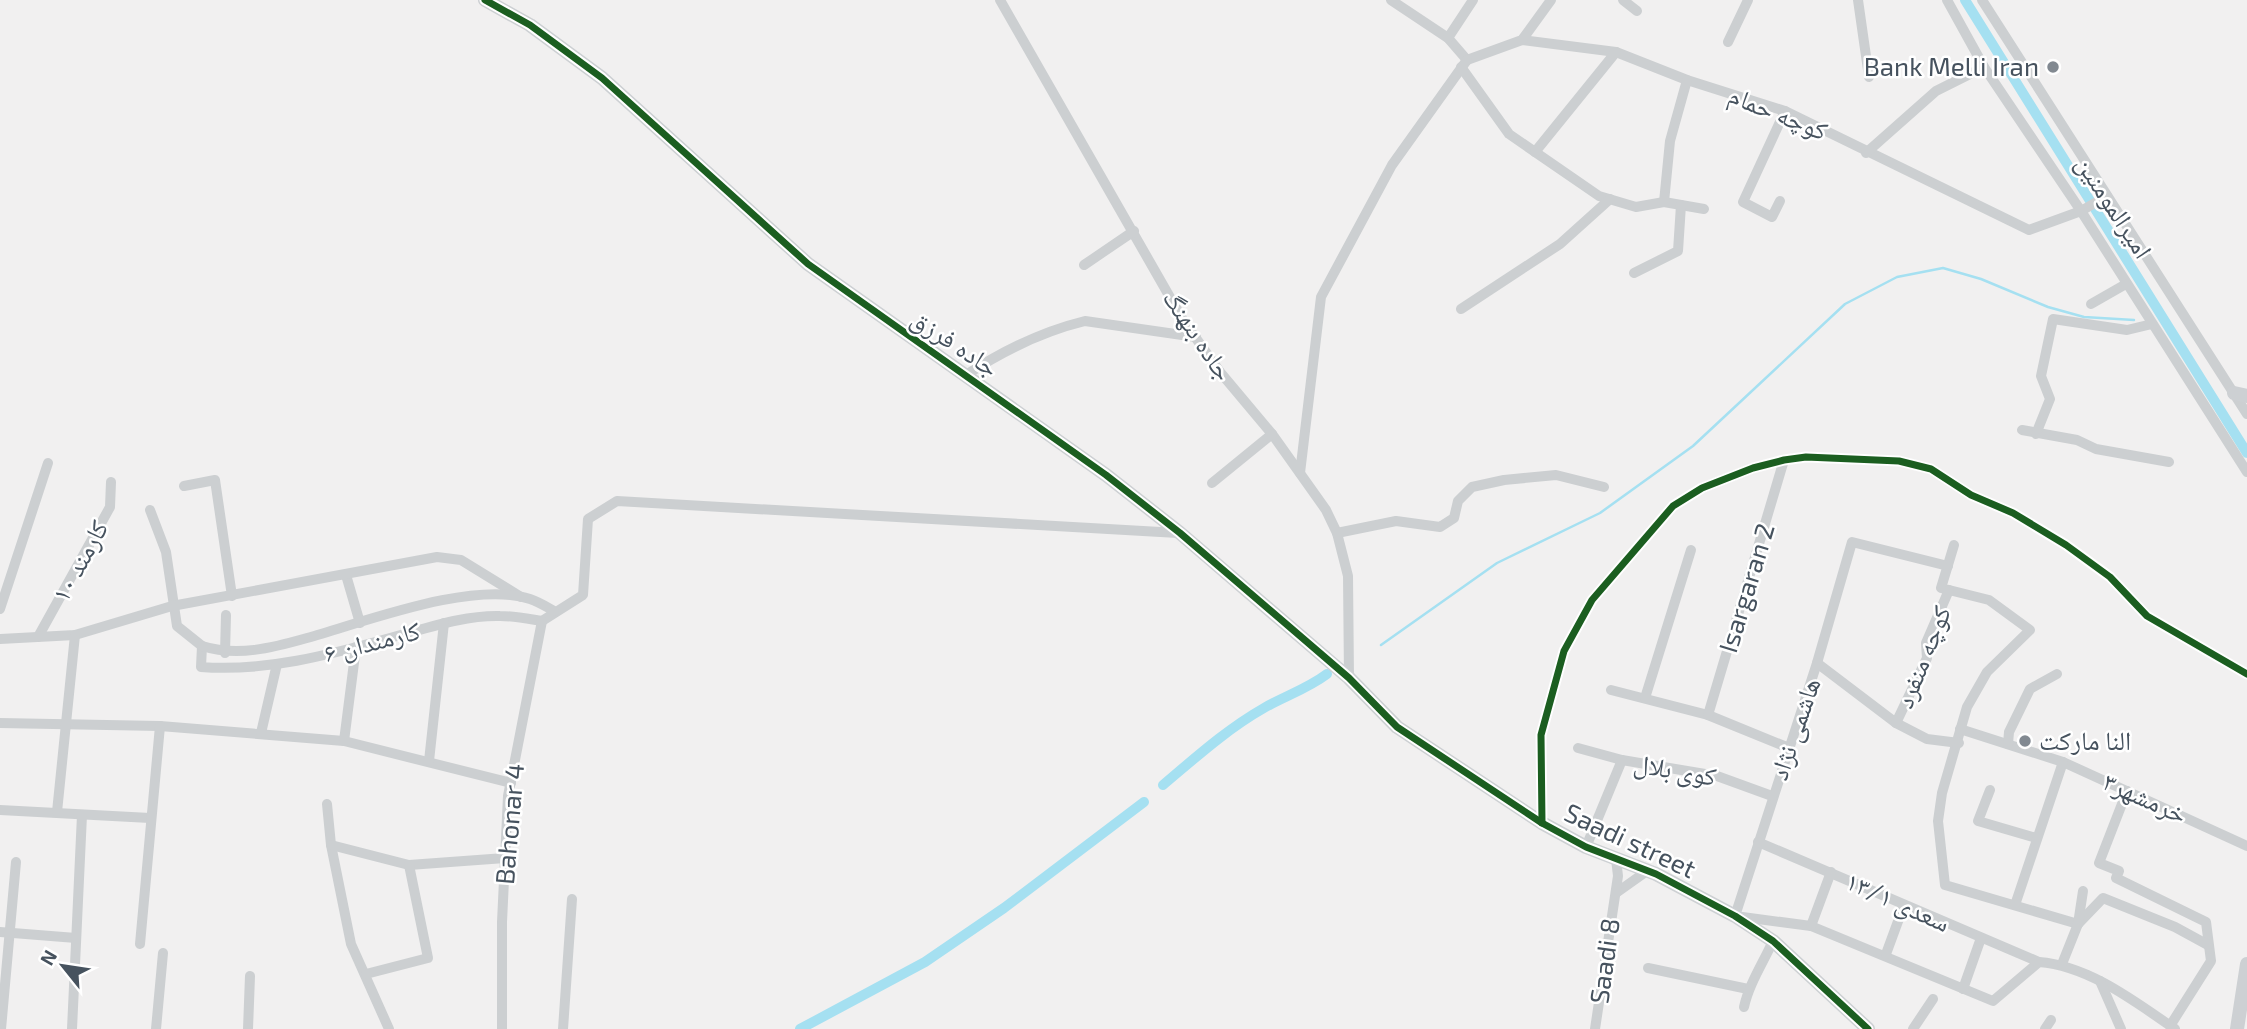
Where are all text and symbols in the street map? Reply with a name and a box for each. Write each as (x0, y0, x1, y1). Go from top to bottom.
place label: Bank Melli Iran (1864, 50, 2039, 81)
marker: Bank Melli Iran (2045, 59, 2061, 75)
street label: کوچه حمام (1723, 78, 1833, 149)
street label: امیرالمومنین (2069, 149, 2160, 265)
street label: جاده بنهنگ (1157, 283, 1241, 386)
street label: جاده فرزق (905, 301, 1005, 384)
street label: کارمند ۱۰ (44, 514, 114, 606)
street label: Isargaran 2 (1711, 519, 1780, 656)
street label: کوچه منفرد (1887, 600, 1958, 713)
street label: کارمندان ۶ (320, 614, 424, 669)
street label: هاشمی نژاد (1762, 673, 1827, 784)
place label: النا مارکت (2039, 724, 2131, 755)
marker: النا مارکت (2017, 733, 2033, 749)
street label: کوی بلال (1631, 746, 1719, 793)
street label: Bahonar 4 (488, 762, 529, 886)
street label: خرمشهر۳ (2099, 765, 2192, 830)
street label: Saadi street (1560, 796, 1701, 884)
street label: سعدی ۱۳/۱ (1841, 864, 1955, 939)
street label: Saadi 8 (1582, 916, 1625, 1006)
north arrow (28, 931, 98, 1001)
text: N (34, 946, 61, 969)

